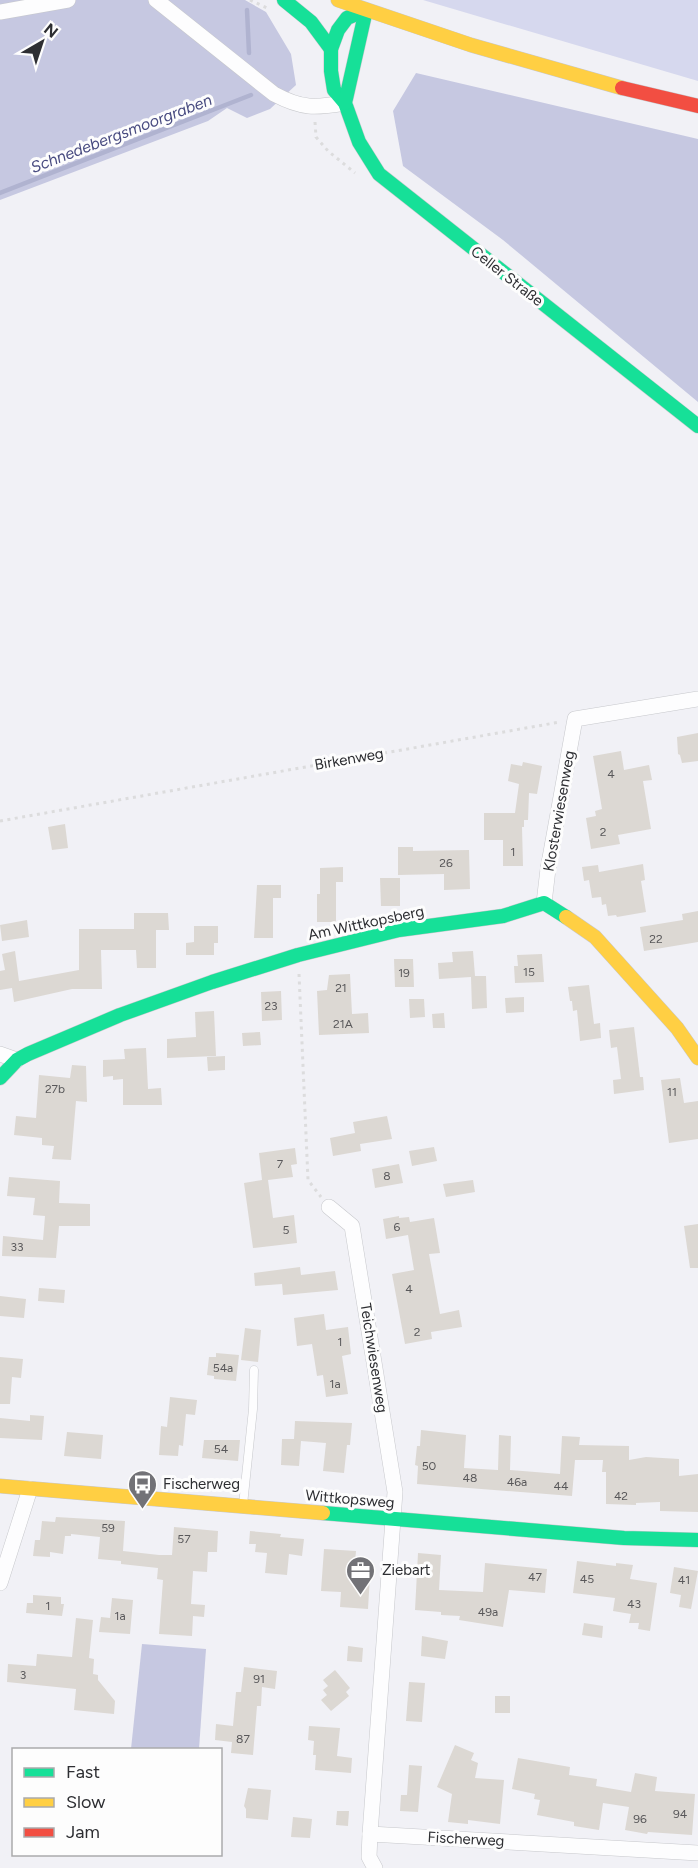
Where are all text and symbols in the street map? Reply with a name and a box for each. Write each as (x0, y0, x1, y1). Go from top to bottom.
north arrow (12, 12, 72, 72)
text: N (40, 19, 62, 42)
water label: Schnedebergsmoorgraben (28, 90, 215, 177)
street label: Celler Straße (467, 242, 547, 310)
street label: Birkenweg (313, 744, 385, 774)
street label: Klosterwiesenweg (540, 749, 578, 873)
house number: 4 (607, 767, 615, 781)
house number: 2 (600, 825, 606, 839)
house number: 1 (511, 845, 515, 859)
house number: 26 (439, 856, 453, 870)
street label: Am Wittkopsberg (306, 902, 426, 944)
house number: 22 (649, 932, 663, 946)
house number: 15 (523, 965, 535, 979)
house number: 19 (398, 966, 410, 980)
house number: 21 (335, 981, 347, 995)
house number: 23 (264, 999, 278, 1013)
house number: 21A (333, 1017, 353, 1031)
house number: 27b (45, 1082, 65, 1096)
house number: 11 (667, 1085, 677, 1099)
house number: 7 (277, 1157, 284, 1171)
house number: 8 (383, 1169, 391, 1183)
house number: 6 (394, 1220, 401, 1234)
house number: 5 (283, 1223, 290, 1237)
house number: 33 (10, 1240, 24, 1254)
house number: 4 (405, 1282, 413, 1296)
street label: Teichwiesenweg (356, 1302, 392, 1414)
house number: 2 (414, 1325, 420, 1339)
house number: 1 (338, 1335, 342, 1349)
house number: 54a (213, 1361, 233, 1375)
house number: 1a (329, 1377, 341, 1391)
house number: 54 (214, 1442, 229, 1456)
house number: 50 (422, 1459, 437, 1473)
bus stop icon: Fischerweg (126, 1468, 158, 1510)
house number: 48 (463, 1471, 477, 1485)
place label: Fischerweg (163, 1475, 240, 1493)
house number: 46a (507, 1475, 527, 1489)
house number: 44 (554, 1479, 569, 1493)
street label: Wittkopsweg (305, 1486, 395, 1512)
house number: 42 (614, 1489, 628, 1503)
house number: 59 (101, 1521, 115, 1535)
house number: 57 (177, 1532, 191, 1546)
office icon: Ziebart (345, 1554, 377, 1596)
place label: Ziebart (382, 1561, 431, 1579)
house number: 47 (528, 1570, 542, 1584)
house number: 45 (580, 1572, 594, 1586)
house number: 41 (678, 1573, 690, 1587)
house number: 43 (627, 1597, 641, 1611)
house number: 1 (46, 1599, 50, 1613)
house number: 49a (478, 1605, 498, 1619)
house number: 1a (114, 1609, 126, 1623)
house number: 3 (20, 1668, 26, 1682)
house number: 91 (253, 1672, 265, 1686)
house number: 87 (236, 1732, 250, 1746)
legend (12, 1748, 222, 1856)
text: Fast (66, 1761, 100, 1783)
text: Slow (66, 1791, 105, 1813)
house number: 94 (673, 1807, 688, 1821)
house number: 96 (633, 1812, 647, 1826)
text: Jam (66, 1821, 100, 1843)
street label: Fischerweg (427, 1828, 505, 1850)

